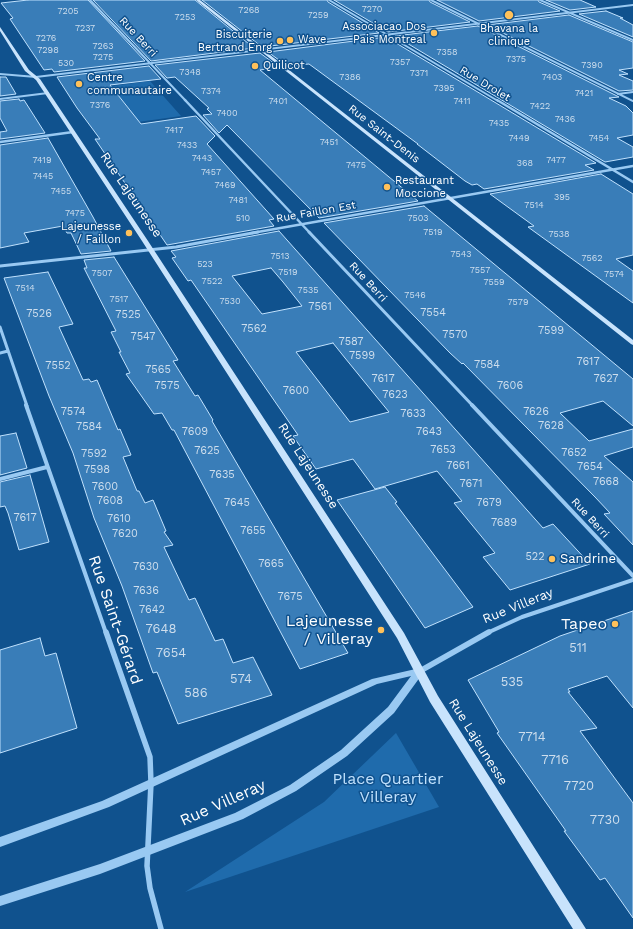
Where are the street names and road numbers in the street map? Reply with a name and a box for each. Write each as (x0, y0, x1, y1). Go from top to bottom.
street label: Rue Berri (116, 14, 160, 60)
street label: Rue Drolet (457, 64, 513, 104)
street label: Rue Saint-Denis (346, 102, 422, 166)
street label: Rue Lajeunesse (97, 149, 165, 241)
street label: Rue Faillon Est (275, 198, 357, 226)
street label: Rue Berri (346, 259, 390, 305)
street label: Rue Lajeunesse (274, 420, 342, 512)
street label: Rue Berri (568, 495, 612, 541)
street label: Rue Saint-Gérard (84, 553, 146, 687)
street label: Rue Villeray (480, 585, 556, 627)
street label: Rue Lajeunesse (445, 696, 511, 788)
street label: Rue Villeray (177, 776, 269, 830)

